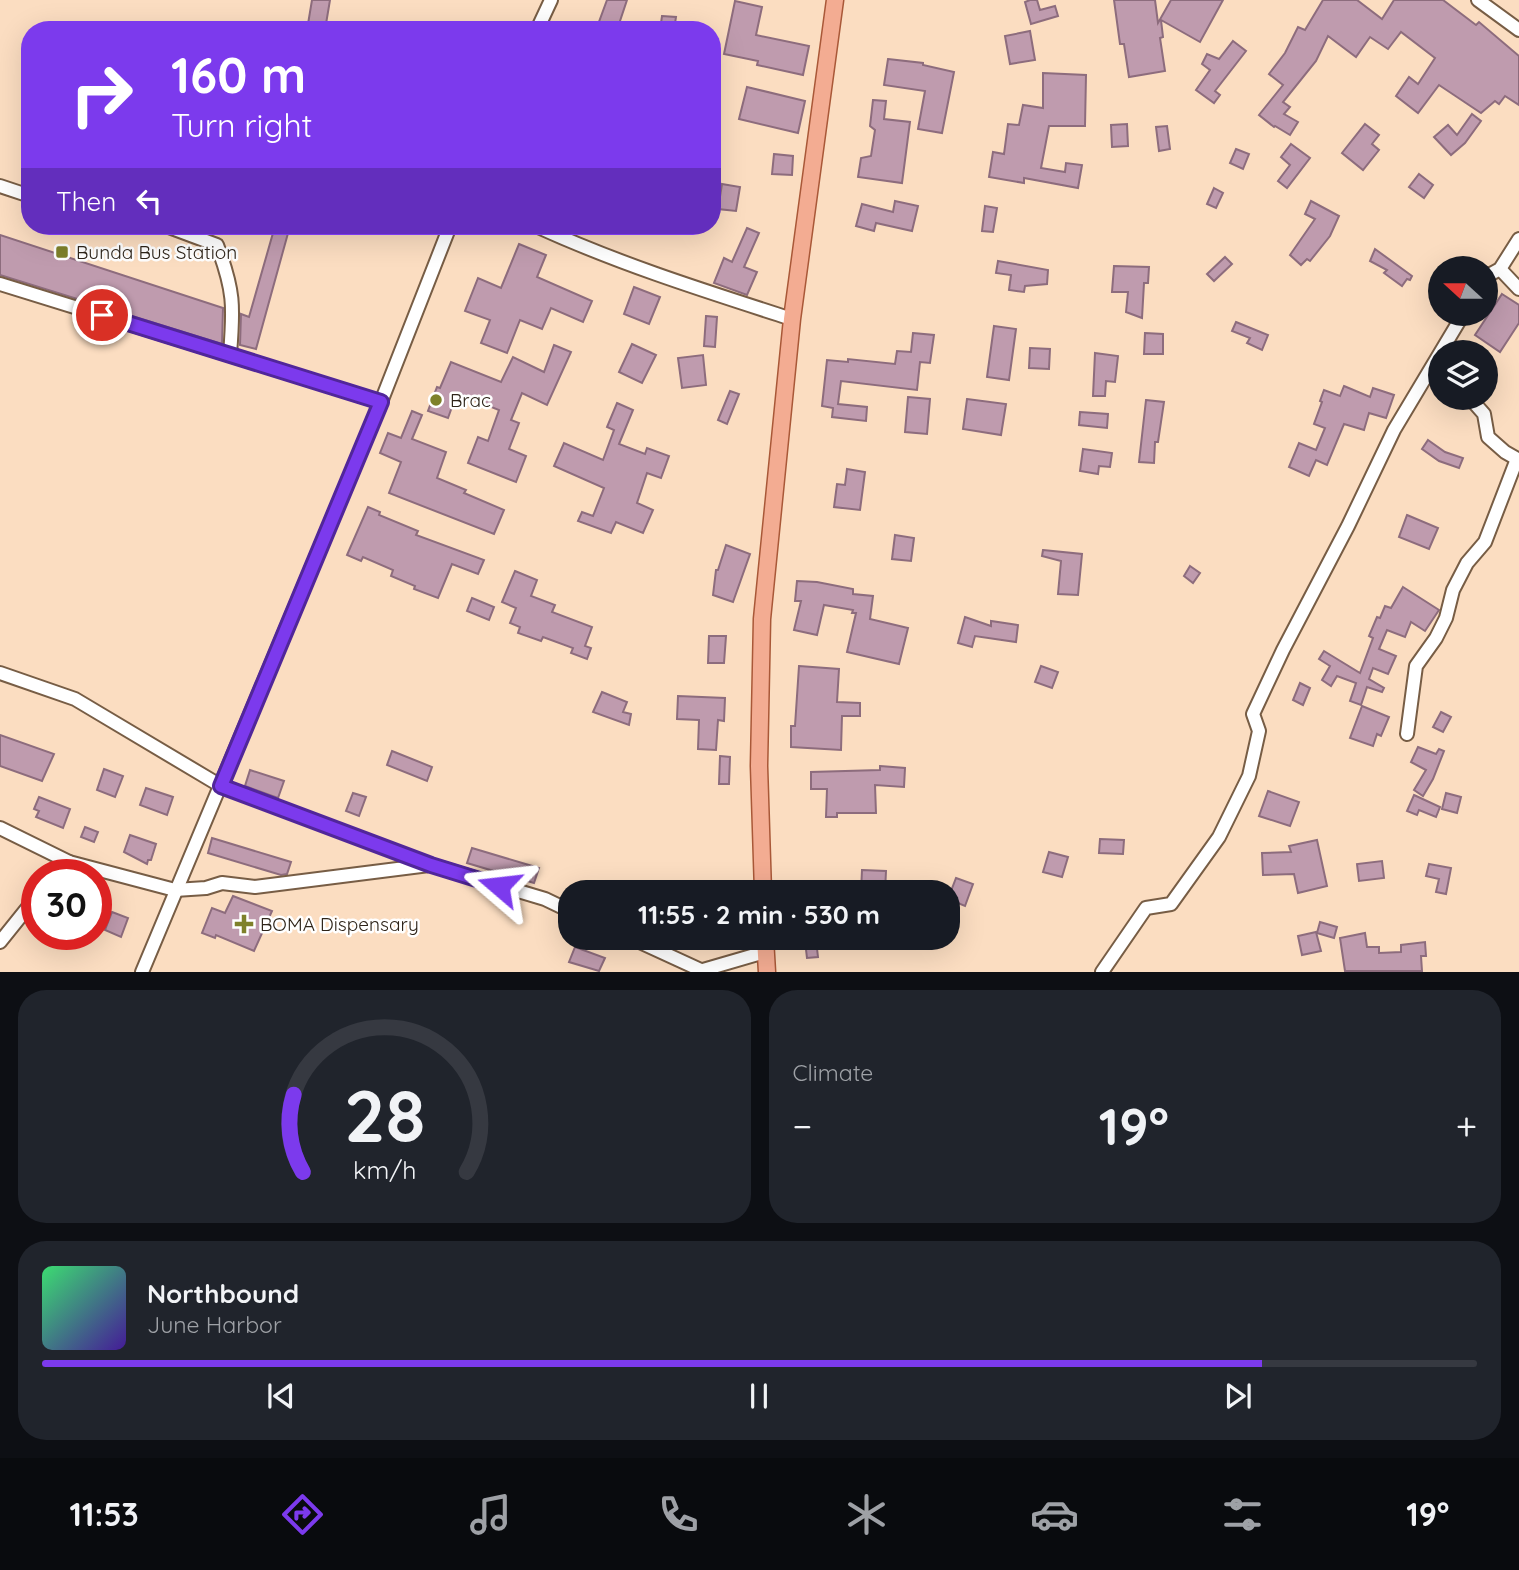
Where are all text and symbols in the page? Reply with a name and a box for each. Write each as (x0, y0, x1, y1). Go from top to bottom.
text: 160 m (171, 44, 306, 105)
icon: right (56, 49, 147, 140)
text: Turn right (171, 105, 312, 145)
icon: left (130, 182, 168, 220)
text: Then (56, 185, 116, 218)
place label: Bunda Bus Station (76, 240, 237, 264)
marker: Bunda Bus Station (54, 244, 70, 260)
north arrow (1428, 256, 1498, 326)
map controls (1428, 256, 1498, 410)
pin (72, 285, 132, 345)
icon: arrive (83, 296, 121, 334)
button: layers (1428, 340, 1498, 410)
place label: Brac (450, 388, 491, 412)
marker: Brac (428, 392, 444, 408)
position arrow (462, 849, 536, 923)
speed limit sign: 30 (21, 859, 112, 950)
text: 11:55 · 2 min · 530 m (638, 898, 880, 931)
place label: BOMA Dispensary (260, 912, 419, 936)
marker: BOMA Dispensary (234, 914, 254, 934)
text: Climate (793, 1058, 873, 1087)
text: 28 (344, 1070, 425, 1161)
text: 19° (1099, 1093, 1169, 1158)
text: − (793, 1102, 812, 1150)
text: + (1456, 1102, 1477, 1150)
text: km/h (353, 1154, 416, 1185)
text: Northbound (147, 1277, 299, 1310)
text: June Harbor (147, 1310, 282, 1339)
icon: previous (262, 1377, 300, 1415)
icon: pause (740, 1377, 778, 1415)
icon: next (1219, 1377, 1257, 1415)
icon: directions (278, 1490, 327, 1539)
icon: music (466, 1490, 515, 1539)
icon: phone (654, 1490, 703, 1539)
icon: climate (842, 1490, 891, 1539)
icon: car (1030, 1490, 1079, 1539)
icon: filters (1218, 1490, 1267, 1539)
text: 11:53 (70, 1494, 139, 1534)
text: 19° (1406, 1494, 1449, 1534)

